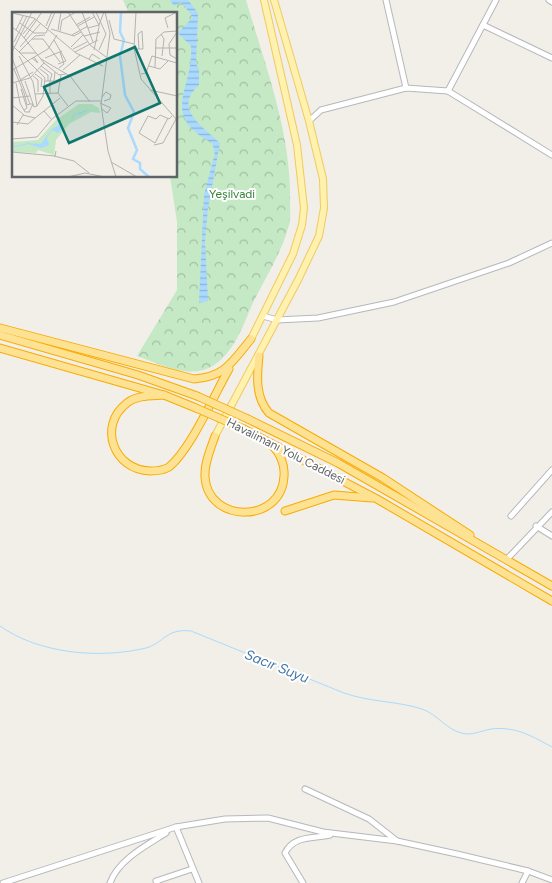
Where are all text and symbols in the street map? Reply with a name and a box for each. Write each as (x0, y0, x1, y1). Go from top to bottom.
inset map (12, 12, 178, 178)
park label: Yeşilvadi (209, 187, 255, 201)
street label: Havalimanı Yolu Caddesi (224, 415, 348, 487)
water label: Sacır Suyu (242, 646, 311, 687)

